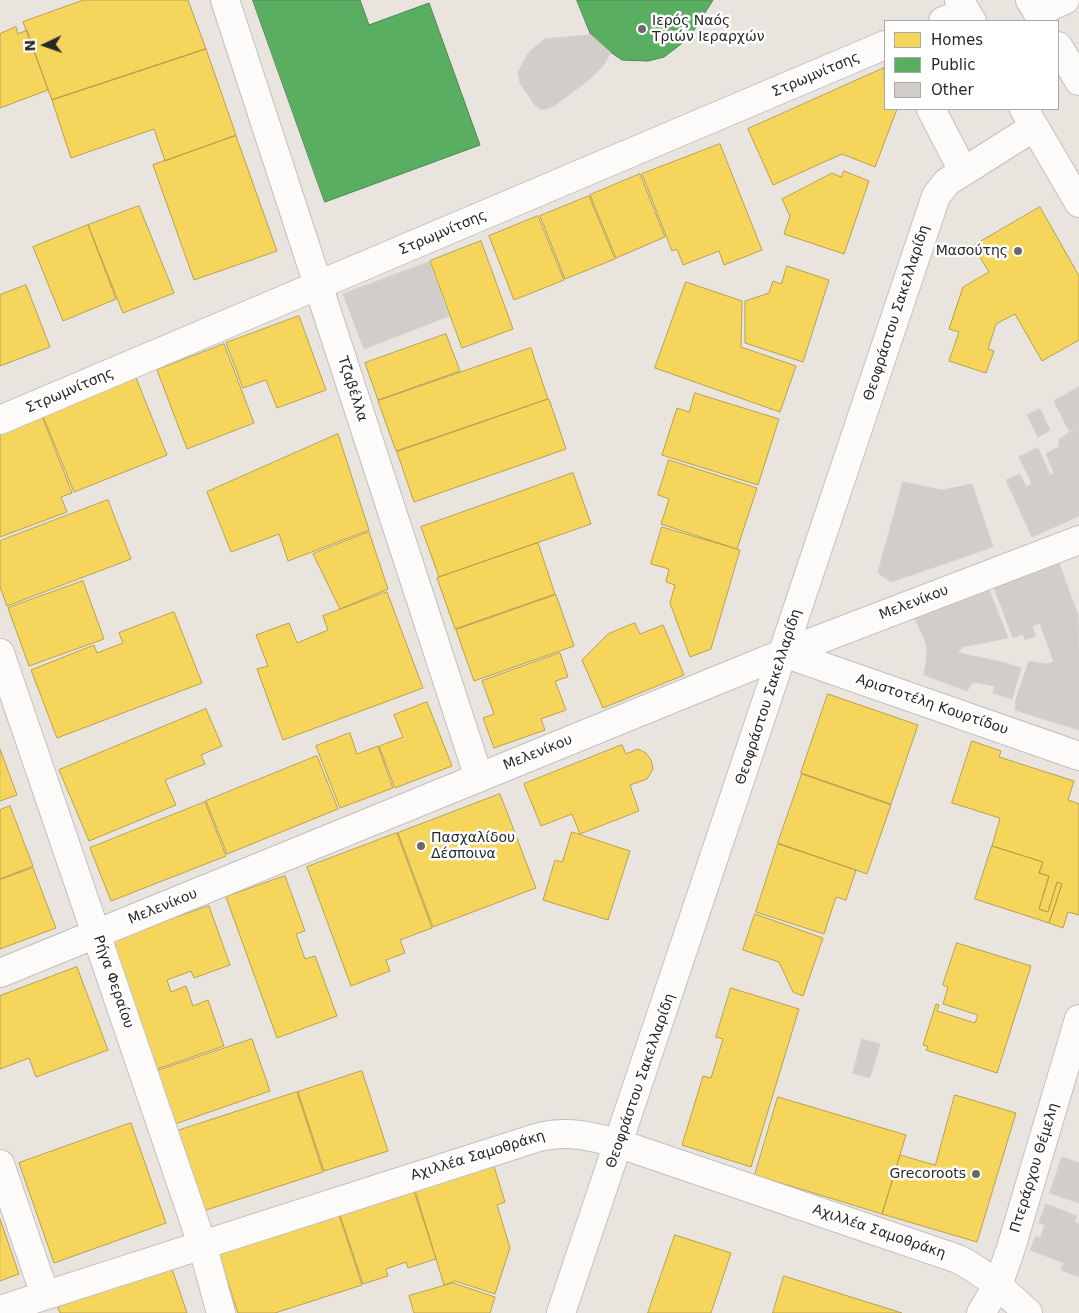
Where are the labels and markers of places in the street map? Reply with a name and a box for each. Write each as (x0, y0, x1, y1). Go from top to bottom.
place label: Ιερός Ναός Τριών Ιεραρχών (652, 13, 764, 46)
marker: Ιερός Ναός Τριών Ιεραρχών (636, 23, 648, 35)
place label: Μασούτης (936, 243, 1008, 259)
marker: Μασούτης (1012, 245, 1024, 257)
place label: Πασχαλίδου Δέσποινα (431, 830, 515, 862)
marker: Πασχαλίδου Δέσποινα (415, 840, 427, 852)
place label: Grecoroots (889, 1166, 966, 1182)
marker: Grecoroots (970, 1168, 982, 1180)

